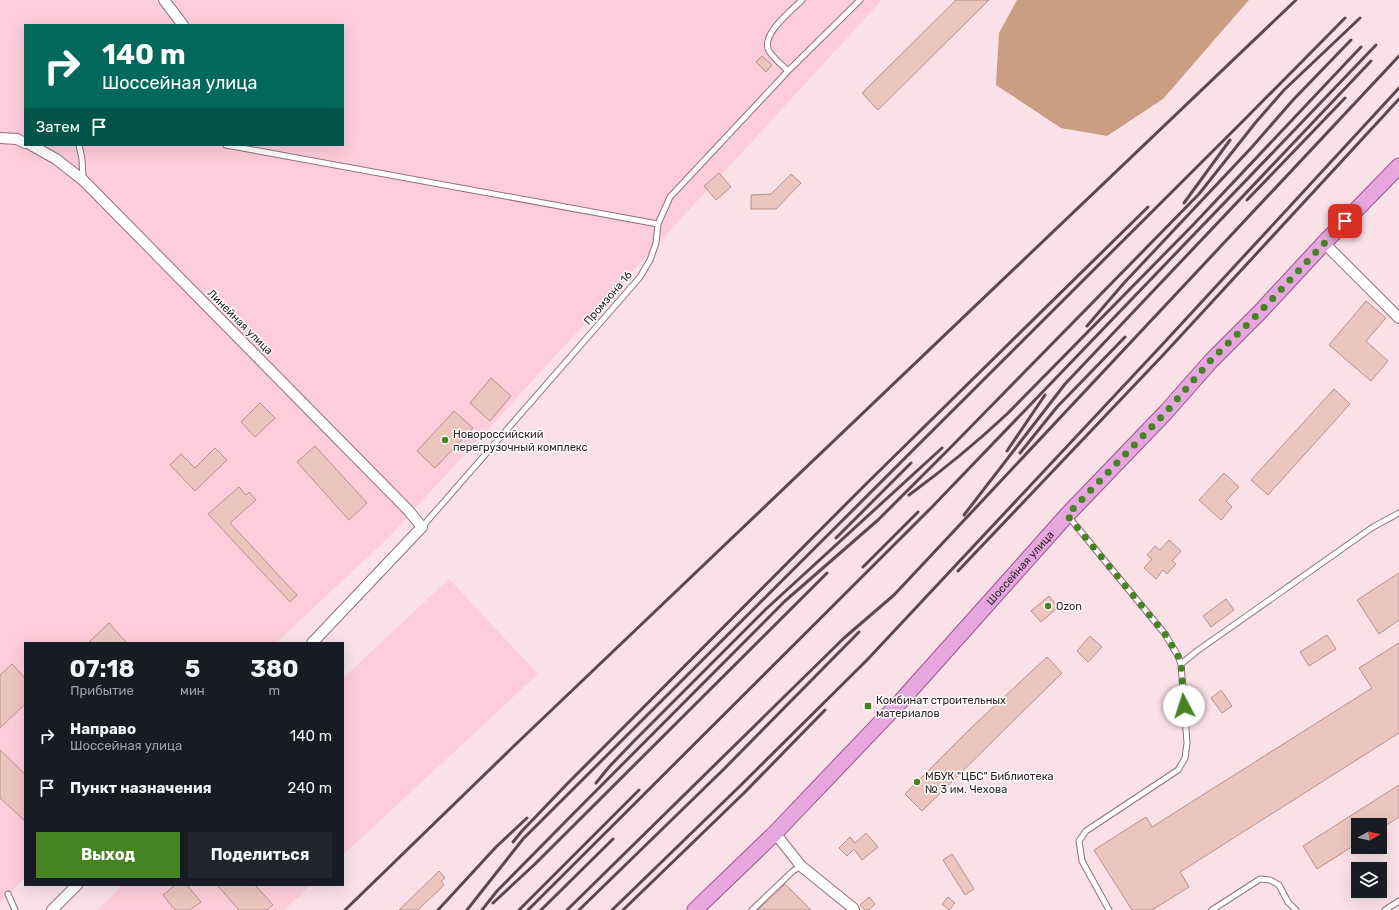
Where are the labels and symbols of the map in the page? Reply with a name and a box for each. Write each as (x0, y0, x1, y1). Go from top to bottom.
pin (1328, 204, 1362, 238)
street label: Промзона 16 (581, 268, 635, 328)
street label: Линейная улица (205, 287, 275, 357)
place label: Новороссийский перегрузочный комплекс (453, 428, 588, 454)
marker: Новороссийский перегрузочный комплекс (440, 435, 450, 445)
street label: Шоссейная улица (983, 528, 1056, 608)
place label: Ozon (1056, 600, 1082, 613)
marker: Ozon (1043, 601, 1053, 611)
position arrow (1163, 685, 1205, 727)
place label: Комбинат строительных материалов (876, 694, 1006, 720)
marker: Комбинат строительных материалов (863, 701, 873, 711)
place label: МБУК "ЦБС" Библиотека № 3 им. Чехова (925, 770, 1054, 796)
marker: МБУК "ЦБС" Библиотека № 3 им. Чехова (912, 777, 922, 787)
north arrow (1351, 818, 1387, 854)

